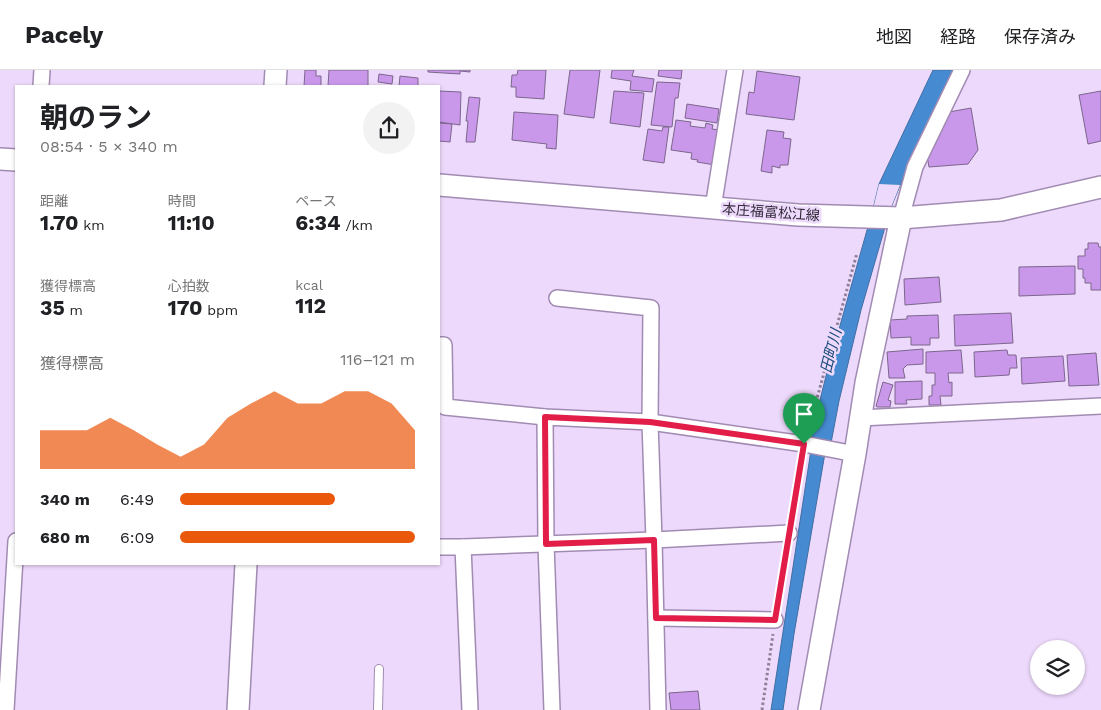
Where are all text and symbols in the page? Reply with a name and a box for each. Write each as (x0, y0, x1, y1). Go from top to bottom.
text: Pacely (25, 21, 103, 49)
text: 地図 (876, 26, 912, 47)
text: 経路 (940, 26, 976, 47)
text: 保存済み (1004, 26, 1076, 47)
text: 朝のラン (40, 101, 152, 134)
button: share (363, 102, 415, 154)
text: 08:54 · 5 × 340 m (40, 137, 178, 156)
text: 距離 (40, 193, 68, 209)
text: 時間 (168, 193, 196, 209)
text: ペース (295, 193, 337, 209)
street label: 本庄福富松江線 (722, 201, 820, 223)
text: 1.70 (40, 210, 79, 235)
text: 11:10 (168, 210, 215, 235)
text: 6:34 (295, 210, 341, 235)
text: km (79, 217, 105, 233)
text: /km (341, 217, 373, 233)
text: kcal (295, 277, 323, 293)
text: 獲得標高 (40, 278, 96, 294)
text: 心拍数 (168, 278, 210, 294)
text: 112 (295, 293, 326, 318)
text: 35 (40, 295, 65, 320)
text: 170 (168, 295, 202, 320)
text: m (65, 302, 83, 318)
text: bpm (202, 302, 238, 318)
water label: 田町川 (817, 325, 846, 375)
text: 116–121 m (340, 350, 415, 369)
text: 獲得標高 (40, 354, 104, 373)
pin (783, 393, 825, 444)
icon: arrive (790, 400, 818, 428)
text: 340 m (40, 490, 90, 509)
text: 6:49 (120, 490, 154, 509)
text: 680 m (40, 528, 90, 547)
text: 6:09 (120, 528, 154, 547)
map controls (1030, 640, 1085, 695)
button: layers (1030, 640, 1085, 695)

